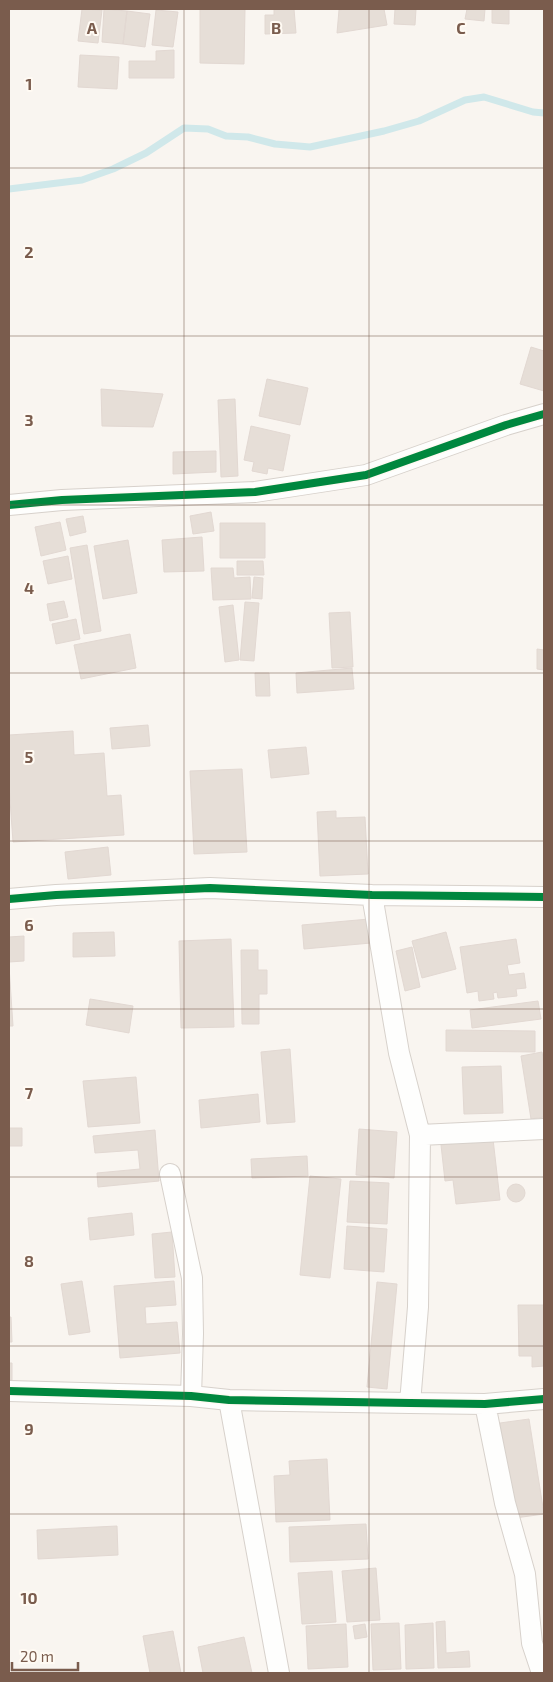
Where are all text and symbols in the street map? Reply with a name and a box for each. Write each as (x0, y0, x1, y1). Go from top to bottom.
text: A (87, 18, 98, 37)
text: B (271, 18, 281, 37)
text: C (456, 18, 466, 37)
text: 1 (26, 74, 32, 93)
text: 2 (24, 242, 34, 261)
text: 3 (24, 410, 34, 429)
text: 4 (24, 578, 34, 597)
text: 5 (25, 747, 34, 766)
text: 6 (24, 915, 34, 934)
text: 7 (25, 1083, 34, 1102)
text: 8 (24, 1251, 34, 1270)
text: 9 (24, 1419, 34, 1438)
text: 10 (20, 1588, 38, 1607)
scale bar (12, 1640, 79, 1672)
text: 20 m (20, 1647, 54, 1665)

